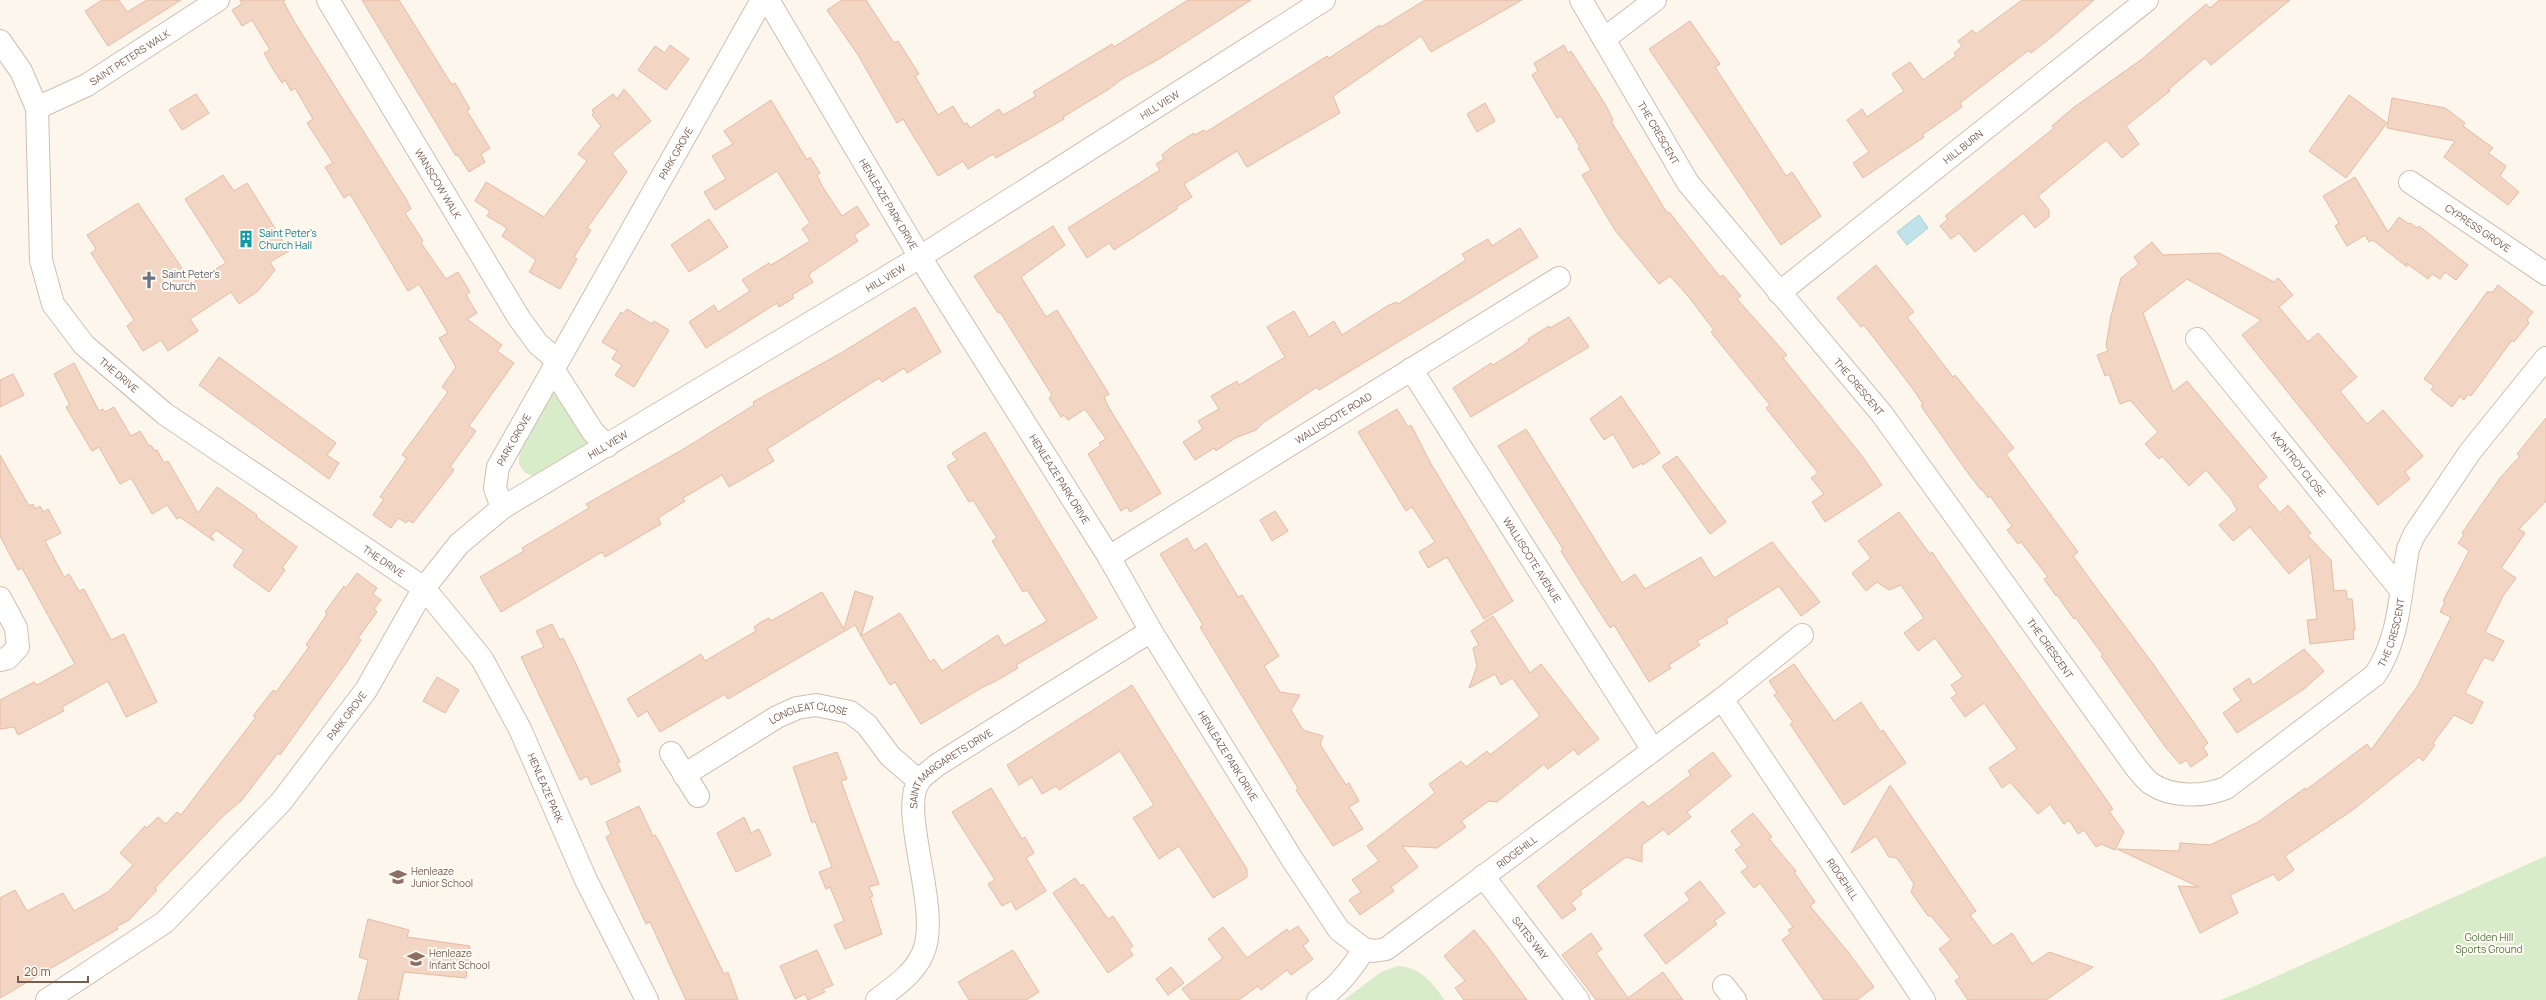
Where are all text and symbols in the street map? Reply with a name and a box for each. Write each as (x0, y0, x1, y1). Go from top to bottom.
street label: SAINT PETERS WALK (87, 26, 173, 89)
street label: HILL VIEW (1137, 86, 1183, 122)
street label: THE CRESCENT (1635, 99, 1683, 167)
street label: PARK GROVE (655, 124, 696, 182)
street label: HILL BURN (1940, 126, 1986, 167)
street label: WANSCOW WALK (412, 146, 465, 221)
street label: HENLEAZE PARK DRIVE (856, 156, 921, 252)
street label: CYPRESS GROVE (2442, 201, 2514, 255)
place label: Saint Peter's Church Hall (259, 226, 317, 252)
building icon: Saint Peter's Church Hall (236, 229, 256, 249)
street label: HILL VIEW (863, 260, 909, 295)
place label: Saint Peter's Church (162, 267, 220, 293)
church icon: Saint Peter's Church (139, 270, 159, 290)
street label: THE DRIVE (96, 354, 142, 396)
street label: THE CRESCENT (1831, 355, 1887, 419)
street label: WALLISCOTE ROAD (1292, 389, 1375, 447)
street label: PARK GROVE (493, 411, 534, 468)
street label: HILL VIEW (585, 427, 631, 462)
street label: MONTROY CLOSE (2268, 428, 2329, 500)
street label: HENLEAZE PARK DRIVE (1026, 431, 1094, 527)
street label: WALLISCOTE AVENUE (1500, 514, 1565, 605)
street label: THE DRIVE (360, 542, 408, 580)
street label: THE CRESCENT (2374, 597, 2408, 669)
street label: THE CRESCENT (2024, 615, 2077, 681)
street label: PARK GROVE (324, 688, 370, 743)
street label: LONGLEAT CLOSE (766, 698, 849, 727)
street label: HENLEAZE PARK DRIVE (1195, 708, 1262, 804)
street label: SAINT MARGARETS DRIVE (906, 725, 995, 809)
street label: HENLEAZE PARK (524, 751, 567, 825)
street label: RIDGEHILL (1493, 832, 1540, 872)
street label: RIDGEHILL (1824, 856, 1862, 903)
place label: Henleaze Junior School (411, 864, 473, 890)
school or university icon: Henleaze Junior School (388, 867, 408, 887)
street label: SATES WAY (1509, 913, 1552, 963)
park label: Golden Hill Sports Ground (2455, 930, 2523, 956)
place label: Henleaze Infant School (429, 946, 490, 972)
school or university icon: Henleaze Infant School (406, 949, 426, 969)
scale bar (18, 958, 88, 984)
text: 20 m (24, 963, 51, 980)

